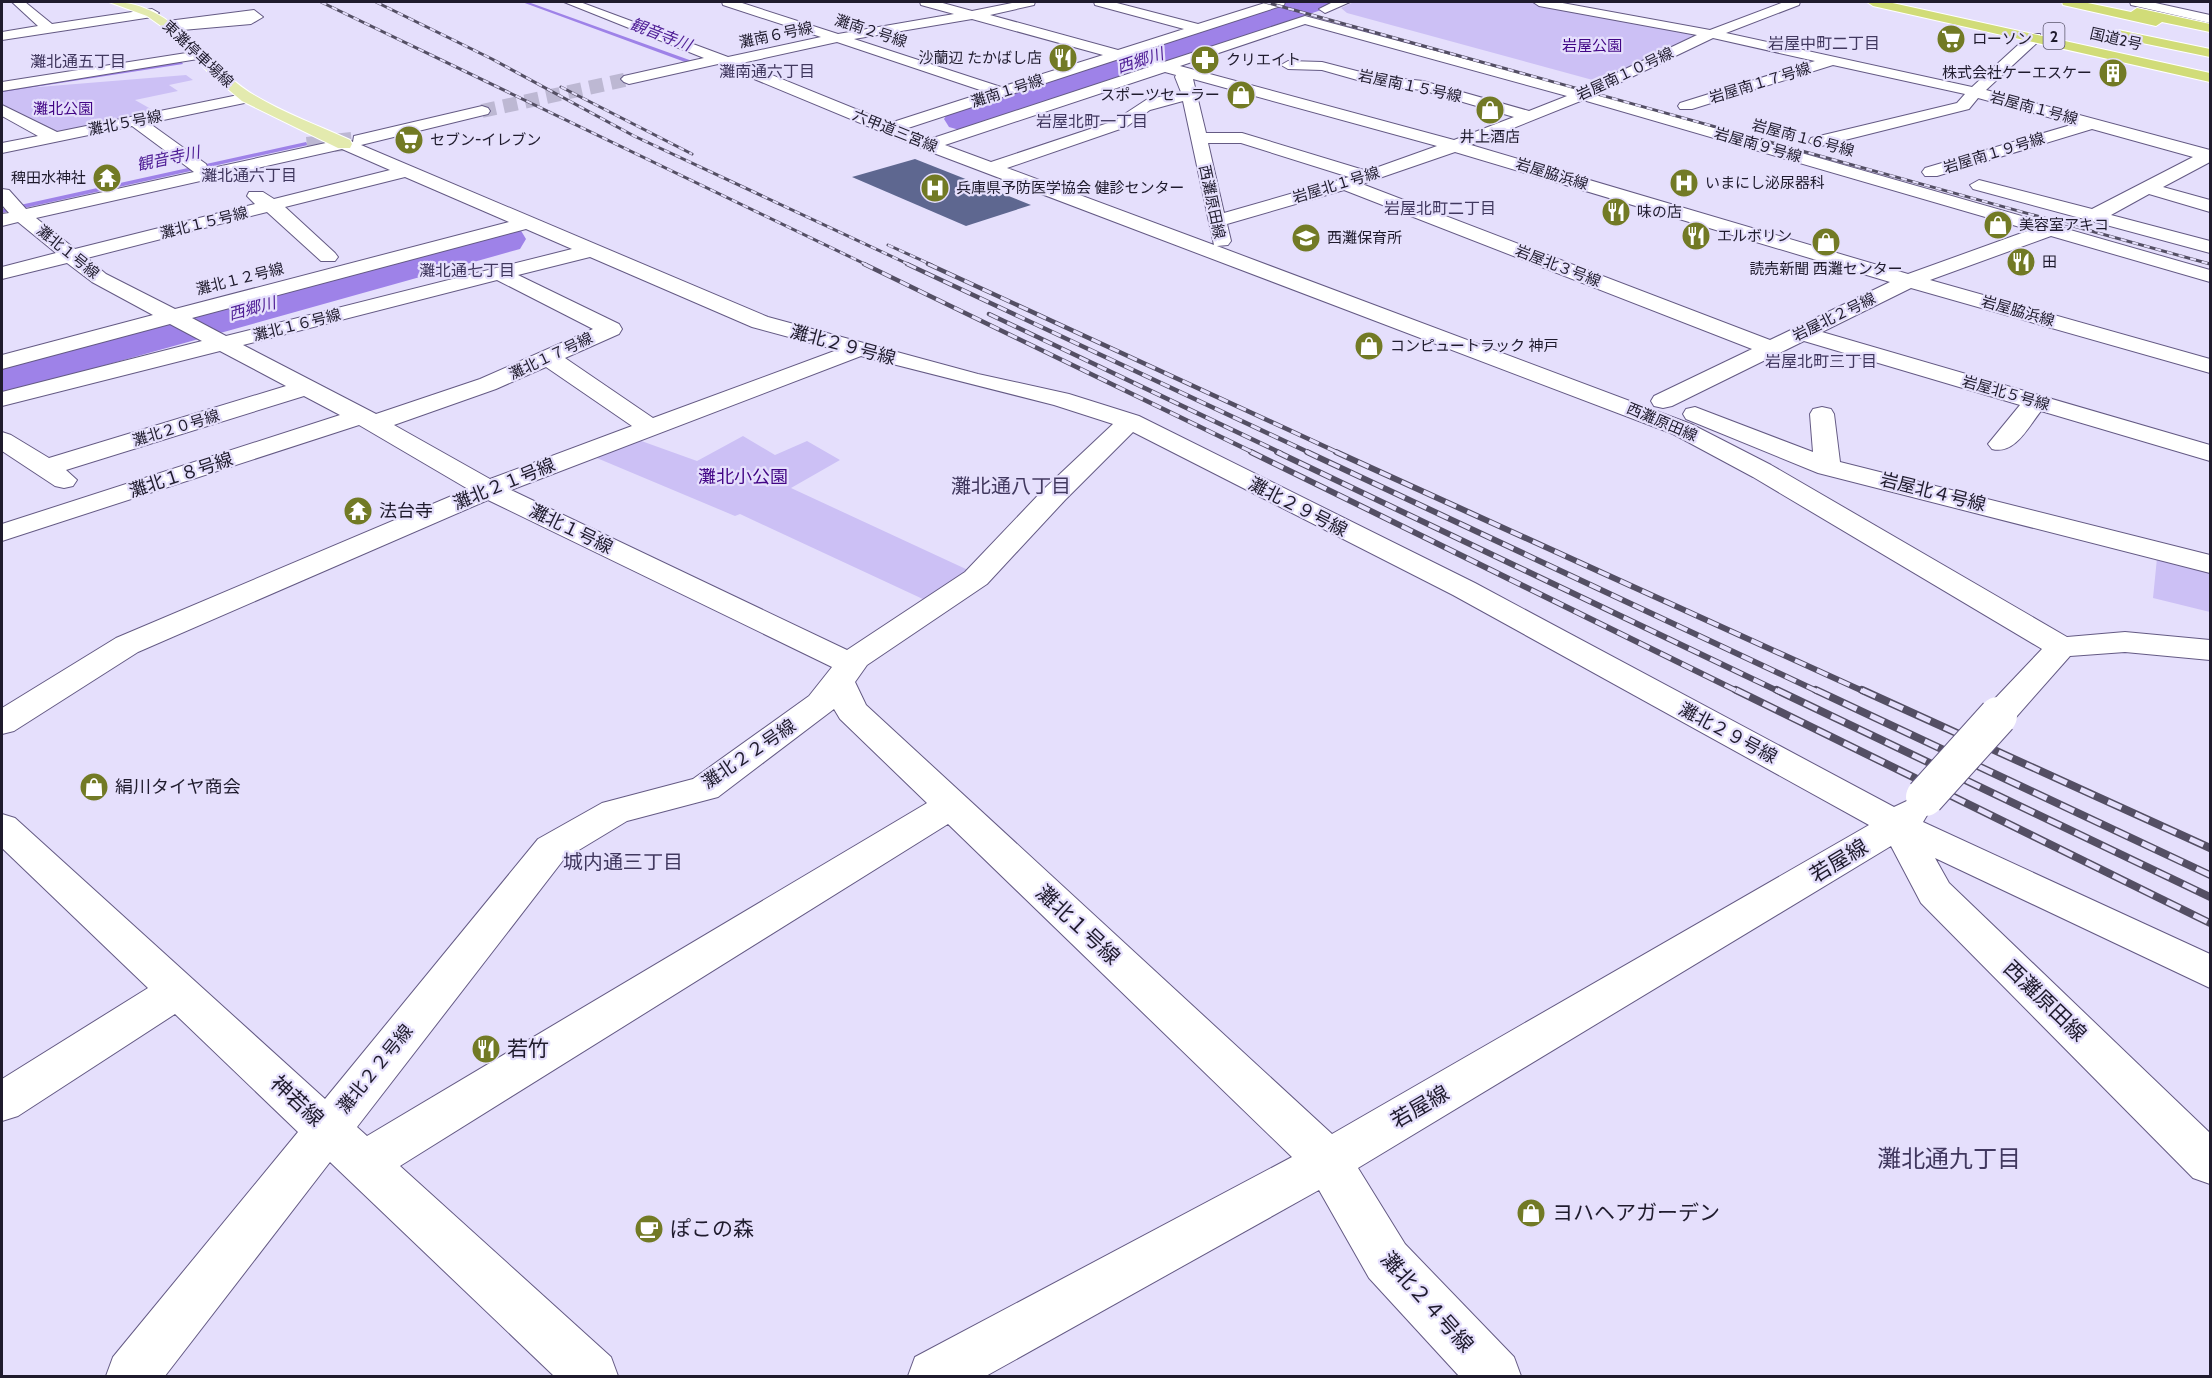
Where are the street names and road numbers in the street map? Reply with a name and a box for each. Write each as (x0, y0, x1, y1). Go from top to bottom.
street label: 灘南２号線 (833, 11, 909, 51)
street label: 東灘停車場線 (159, 17, 237, 91)
street label: 灘南６号線 (737, 18, 815, 52)
road number: 2 (2044, 23, 2064, 49)
street label: 国道2号 (2088, 24, 2144, 54)
street label: 岩屋南１０号線 (1574, 44, 1676, 104)
street label: 岩屋南１７号線 (1707, 59, 1813, 107)
street label: 岩屋南１５号線 (1357, 66, 1463, 106)
street label: 灘南１号線 (969, 71, 1045, 111)
street label: 岩屋南１号線 (1988, 88, 2080, 128)
street label: 六甲道三宮線 (850, 106, 940, 156)
street label: 灘北５号線 (86, 107, 164, 139)
street label: 岩屋南１６号線 (1750, 116, 1856, 160)
street label: 岩屋南９号線 (1712, 124, 1804, 166)
street label: 岩屋南１９号線 (1941, 129, 2047, 177)
street label: 岩屋脇浜線 (1513, 154, 1591, 194)
street label: 西灘原田線 (1195, 163, 1229, 241)
street label: 岩屋北１号線 (1290, 163, 1382, 207)
street label: 灘北１５号線 (158, 203, 250, 243)
street label: 灘北１号線 (33, 221, 103, 283)
street label: 岩屋北３号線 (1513, 241, 1603, 291)
street label: 灘北１２号線 (194, 259, 286, 299)
street label: 岩屋北２号線 (1790, 289, 1878, 345)
street label: 岩屋脇浜線 (1979, 292, 2057, 330)
street label: 灘北１６号線 (251, 305, 343, 345)
street label: 灘北２９号線 (788, 320, 898, 370)
street label: 灘北１７号線 (506, 329, 596, 383)
street label: 岩屋北５号線 (1960, 372, 2052, 414)
street label: 西灘原田線 (1624, 399, 1700, 445)
street label: 灘北２０号線 (130, 406, 222, 450)
street label: 灘北１８号線 (126, 448, 236, 502)
street label: 灘北２１号線 (450, 454, 558, 514)
street label: 岩屋北４号線 (1878, 468, 1988, 516)
street label: 灘北２９号線 (1245, 473, 1351, 541)
street label: 灘北１号線 (526, 499, 616, 559)
street label: 灘北２９号線 (1675, 698, 1781, 768)
street label: 灘北２２号線 (698, 715, 800, 793)
street label: 若屋線 (1805, 834, 1872, 888)
street label: 灘北１号線 (1031, 880, 1125, 970)
street label: 西灘原田線 (1999, 955, 2092, 1046)
street label: 灘北２２号線 (332, 1020, 418, 1118)
street label: 神若線 (266, 1070, 329, 1131)
street label: 若屋線 (1386, 1080, 1453, 1133)
street label: 灘北２４号線 (1376, 1246, 1479, 1357)

